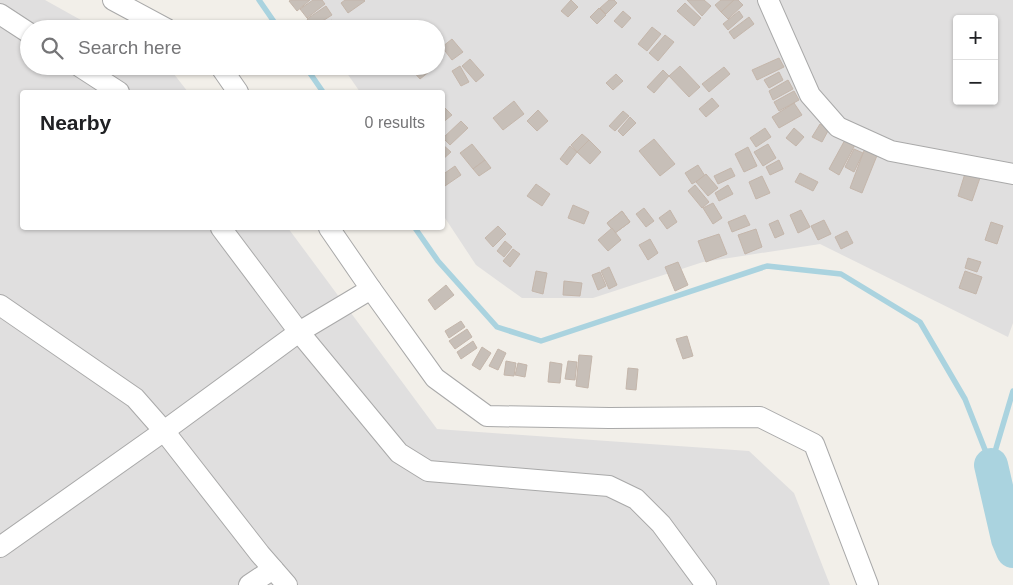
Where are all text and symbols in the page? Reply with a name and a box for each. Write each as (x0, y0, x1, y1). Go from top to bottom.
map controls (953, 15, 998, 105)
button: + (953, 15, 998, 60)
search box (20, 20, 445, 75)
icon: search (38, 34, 66, 62)
text: Search here (78, 37, 182, 58)
button: − (953, 60, 998, 105)
text: Nearby (40, 111, 111, 134)
text: 0 results (365, 114, 425, 131)

